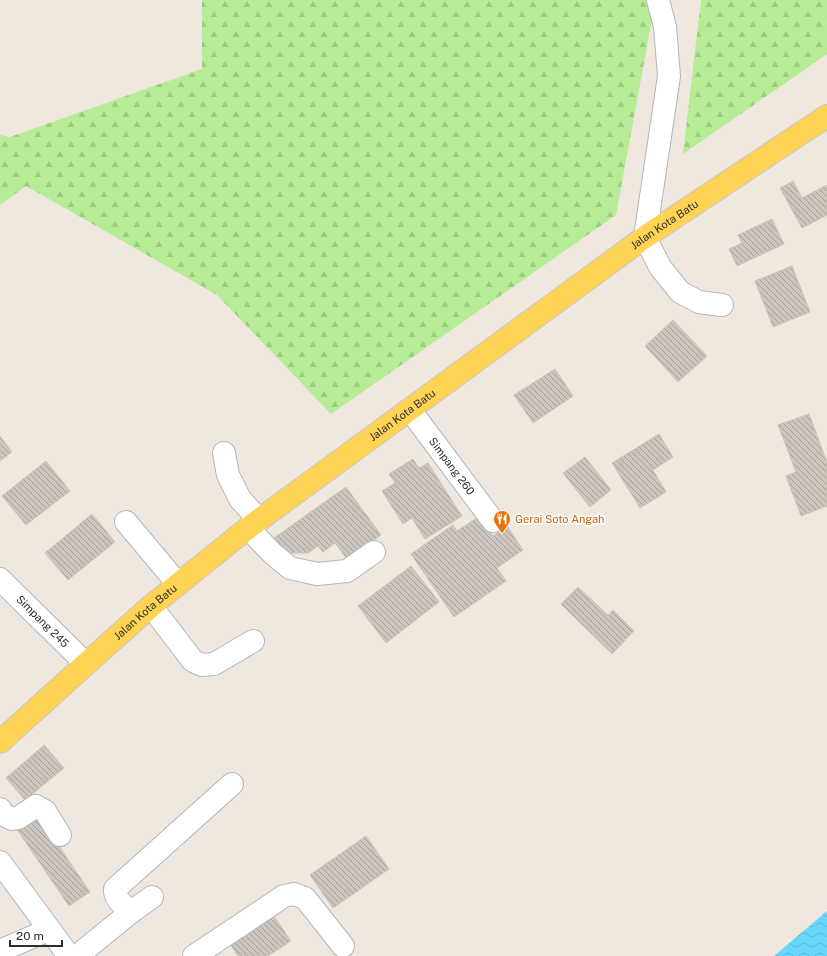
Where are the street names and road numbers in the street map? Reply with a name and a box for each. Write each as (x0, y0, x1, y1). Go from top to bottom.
street label: Jalan Kota Batu (628, 197, 700, 252)
street label: Jalan Kota Batu (367, 387, 438, 443)
street label: Simpang 260 (427, 435, 477, 497)
street label: Jalan Kota Batu (111, 582, 179, 642)
street label: Simpang 245 (14, 593, 71, 650)

